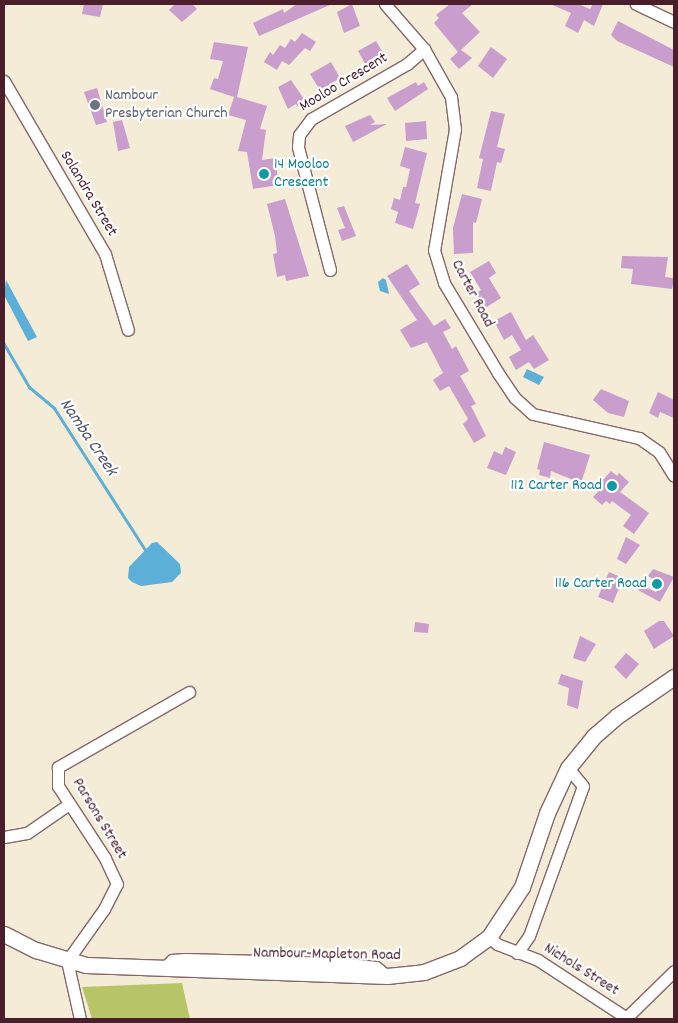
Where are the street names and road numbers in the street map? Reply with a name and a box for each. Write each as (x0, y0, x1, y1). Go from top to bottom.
street label: Mooloo Crescent (296, 49, 392, 117)
street label: Solandra Street (55, 148, 121, 240)
street label: Carter Road (446, 257, 498, 331)
street label: Parsons Street (67, 775, 131, 863)
street label: Nichols Street (540, 939, 622, 1001)
street label: Nambour-Mapleton Road (253, 944, 401, 966)

